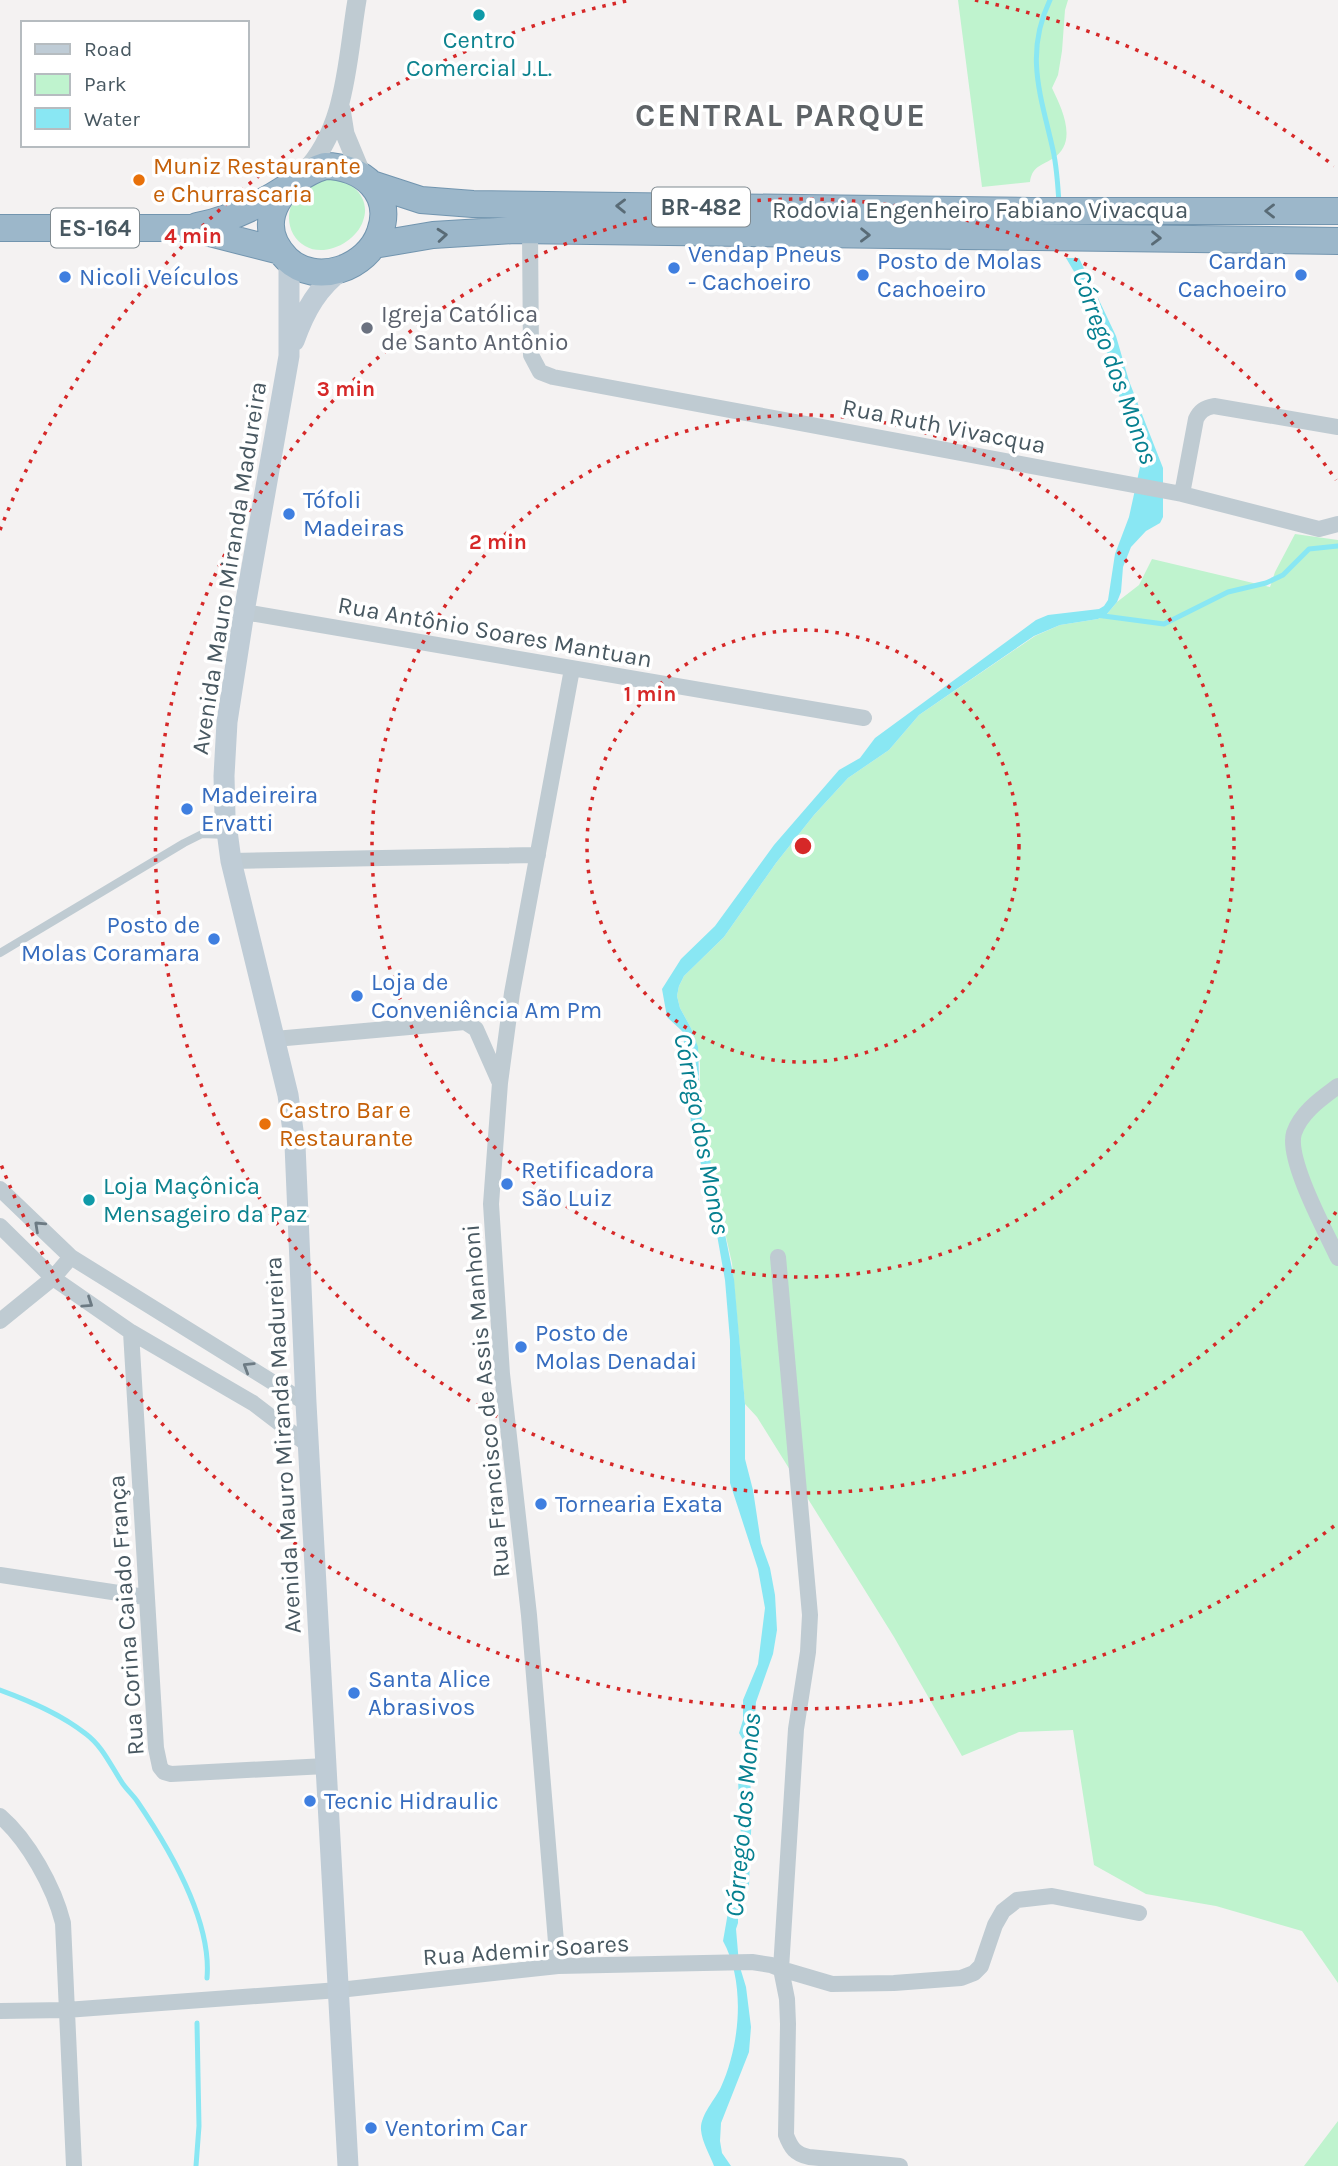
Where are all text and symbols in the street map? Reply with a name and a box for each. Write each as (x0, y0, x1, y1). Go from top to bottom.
marker: Centro Comercial J.L. (471, 7, 487, 23)
legend (21, 21, 248, 147)
place label: Centro Comercial J.L. (406, 26, 552, 82)
text: Road (84, 37, 132, 61)
text: Park (84, 72, 127, 96)
district label: CENTRAL PARQUE (635, 97, 927, 134)
text: Water (84, 107, 140, 131)
place label: Muniz Restaurante e Churrascaria (153, 152, 361, 208)
marker: Muniz Restaurante e Churrascaria (131, 172, 147, 188)
road number: BR-482 (652, 188, 750, 227)
street label: Rodovia Engenheiro Fabiano Vivacqua (772, 196, 1188, 224)
one-way arrow (615, 198, 625, 214)
one-way arrow (1264, 203, 1275, 219)
road number: ES-164 (51, 208, 139, 247)
text: 4 min (164, 224, 222, 248)
one-way arrow (860, 227, 871, 242)
one-way arrow (437, 228, 448, 243)
one-way arrow (1151, 230, 1162, 245)
place label: Vendap Pneus - Cachoeiro (688, 240, 842, 296)
place label: Posto de Molas Cachoeiro (877, 247, 1042, 303)
place label: Cardan Cachoeiro (1178, 247, 1287, 303)
marker: Vendap Pneus - Cachoeiro (666, 260, 682, 276)
place label: Nicoli Veículos (79, 263, 239, 291)
water label: Córrego dos Monos (1065, 265, 1165, 469)
marker: Posto de Molas Cachoeiro (855, 267, 871, 283)
marker: Cardan Cachoeiro (1293, 267, 1309, 283)
marker: Nicoli Veículos (57, 269, 73, 285)
place label: Igreja Católica de Santo Antônio (381, 300, 568, 356)
marker: Igreja Católica de Santo Antônio (359, 320, 375, 336)
text: 3 min (317, 377, 375, 401)
street label: Avenida Mauro Miranda Madureira (186, 379, 272, 757)
street label: Rua Ruth Vivacqua (840, 393, 1048, 459)
place label: Tófoli Madeiras (303, 486, 405, 542)
marker: Tófoli Madeiras (281, 506, 297, 522)
text: 2 min (469, 530, 527, 554)
street label: Rua Antônio Soares Mantuan (336, 591, 654, 673)
text: 1 min (624, 682, 676, 706)
place label: Madeireira Ervatti (201, 781, 318, 837)
marker: Madeireira Ervatti (179, 801, 195, 817)
centre of rings (791, 834, 815, 858)
place label: Posto de Molas Coramara (21, 911, 200, 967)
marker: Posto de Molas Coramara (206, 931, 222, 947)
place label: Loja de Conveniência Am Pm (371, 968, 602, 1024)
marker: Loja de Conveniência Am Pm (349, 988, 365, 1004)
water label: Córrego dos Monos (667, 1030, 737, 1238)
place label: Castro Bar e Restaurante (279, 1096, 413, 1152)
marker: Castro Bar e Restaurante (257, 1116, 273, 1132)
place label: Retificadora São Luiz (521, 1156, 654, 1212)
place label: Loja Maçônica Mensageiro da Paz (103, 1172, 308, 1228)
marker: Retificadora São Luiz (499, 1176, 515, 1192)
marker: Loja Maçônica Mensageiro da Paz (81, 1192, 97, 1208)
one-way arrow (34, 1222, 47, 1235)
street label: Rua Francisco de Assis Manhoni (457, 1223, 515, 1579)
street label: Avenida Mauro Miranda Madureira (259, 1256, 307, 1634)
one-way arrow (80, 1295, 93, 1307)
place label: Posto de Molas Denadai (535, 1319, 697, 1375)
marker: Posto de Molas Denadai (513, 1339, 529, 1355)
one-way arrow (242, 1362, 255, 1375)
street label: Rua Corina Caiado França (102, 1474, 150, 1756)
place label: Tornearia Exata (555, 1490, 723, 1518)
marker: Tornearia Exata (533, 1496, 549, 1512)
place label: Santa Alice Abrasivos (368, 1665, 491, 1721)
marker: Santa Alice Abrasivos (346, 1685, 362, 1701)
water label: Córrego dos Monos (719, 1712, 767, 1918)
place label: Tecnic Hidraulic (324, 1787, 499, 1815)
marker: Tecnic Hidraulic (302, 1793, 318, 1809)
street label: Rua Ademir Soares (422, 1929, 630, 1971)
place label: Ventorim Car (385, 2114, 528, 2142)
marker: Ventorim Car (363, 2120, 379, 2136)

